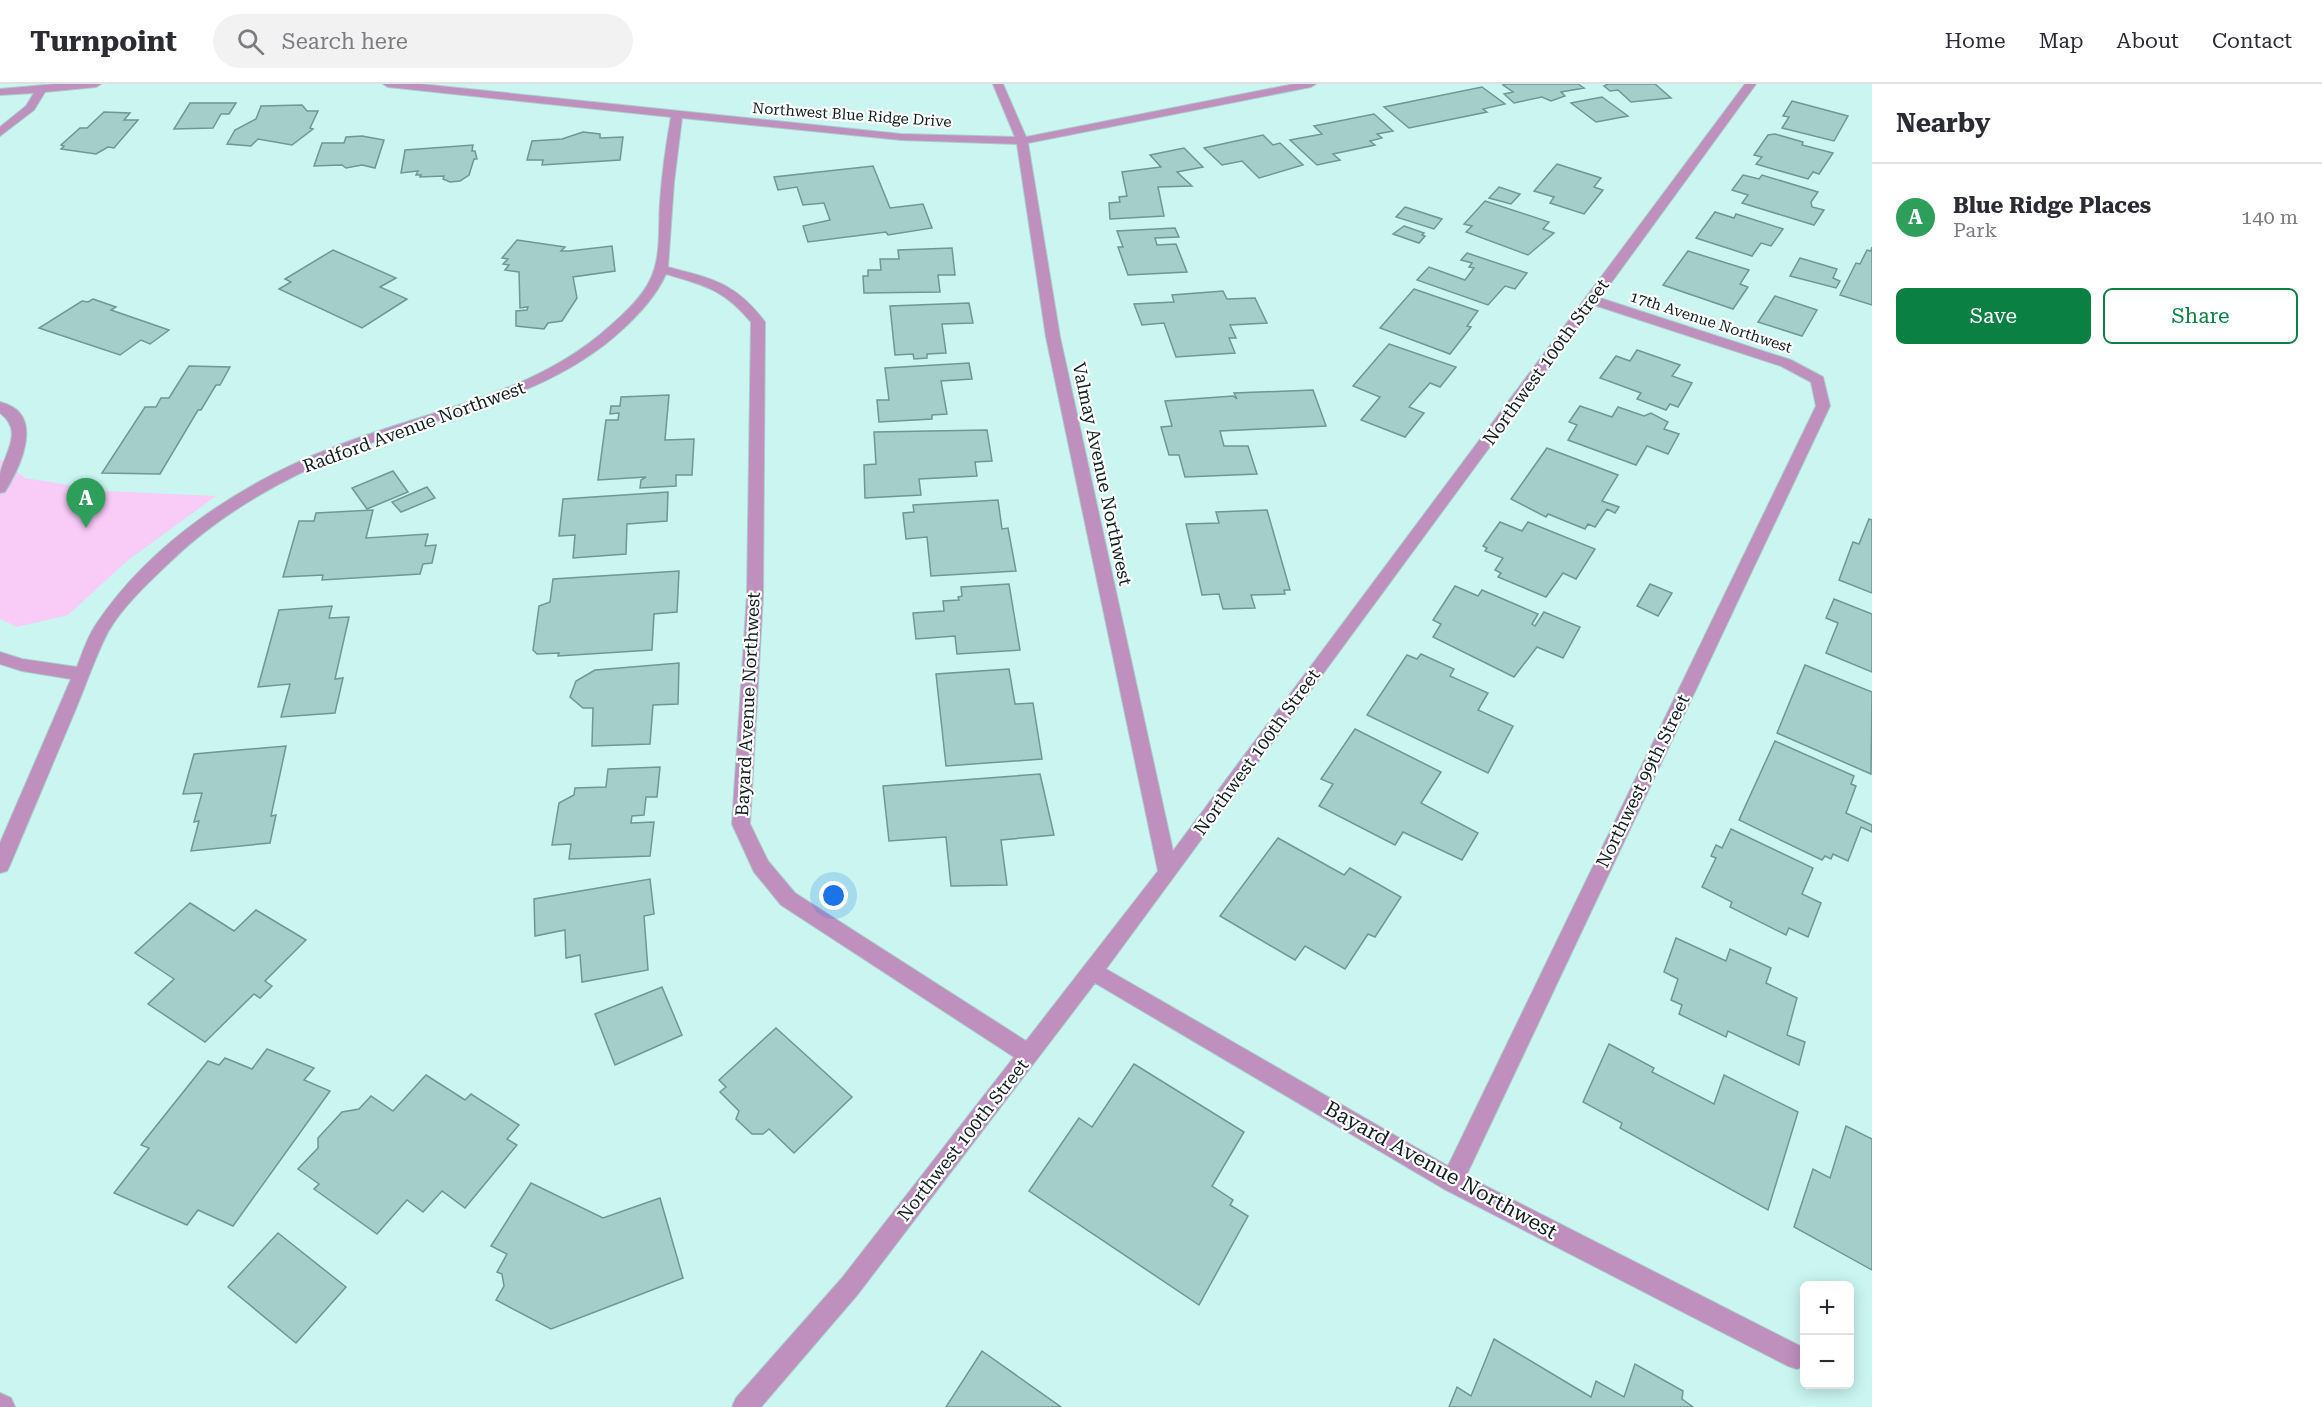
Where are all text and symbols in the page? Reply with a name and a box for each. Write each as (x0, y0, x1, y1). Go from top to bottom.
search box (213, 14, 633, 68)
text: Turnpoint (30, 25, 177, 58)
icon: search (234, 25, 267, 58)
text: Search here (282, 29, 408, 54)
text: Home (1945, 29, 2006, 53)
text: Map (2039, 29, 2084, 53)
text: About (2117, 29, 2179, 53)
text: Contact (2212, 29, 2292, 53)
street label: Northwest Blue Ridge Drive (752, 99, 952, 131)
text: Nearby (1896, 108, 1990, 138)
text: Blue Ridge Places (1953, 193, 2151, 218)
text: A (1908, 205, 1923, 229)
text: 140 m (2241, 205, 2298, 229)
text: Park (1953, 218, 1997, 242)
street label: Northwest 100th Street (1478, 274, 1613, 449)
street label: 17th Avenue Northwest (1628, 287, 1795, 357)
button: Save (1896, 288, 2091, 344)
button: Share (2103, 288, 2298, 344)
street label: Valmay Avenue Northwest (1069, 360, 1136, 588)
street label: Radford Avenue Northwest (300, 376, 528, 477)
pin: A (66, 478, 106, 528)
street label: Bayard Avenue Northwest (731, 591, 764, 817)
street label: Northwest 100th Street (1189, 664, 1324, 839)
street label: Northwest 99th Street (1591, 691, 1694, 871)
your location (819, 881, 848, 910)
street label: Northwest 100th Street (893, 1054, 1033, 1225)
street label: Bayard Avenue Northwest (1321, 1096, 1561, 1244)
map controls (1800, 1281, 1854, 1389)
button: + (1800, 1281, 1854, 1335)
button: − (1800, 1335, 1854, 1389)

